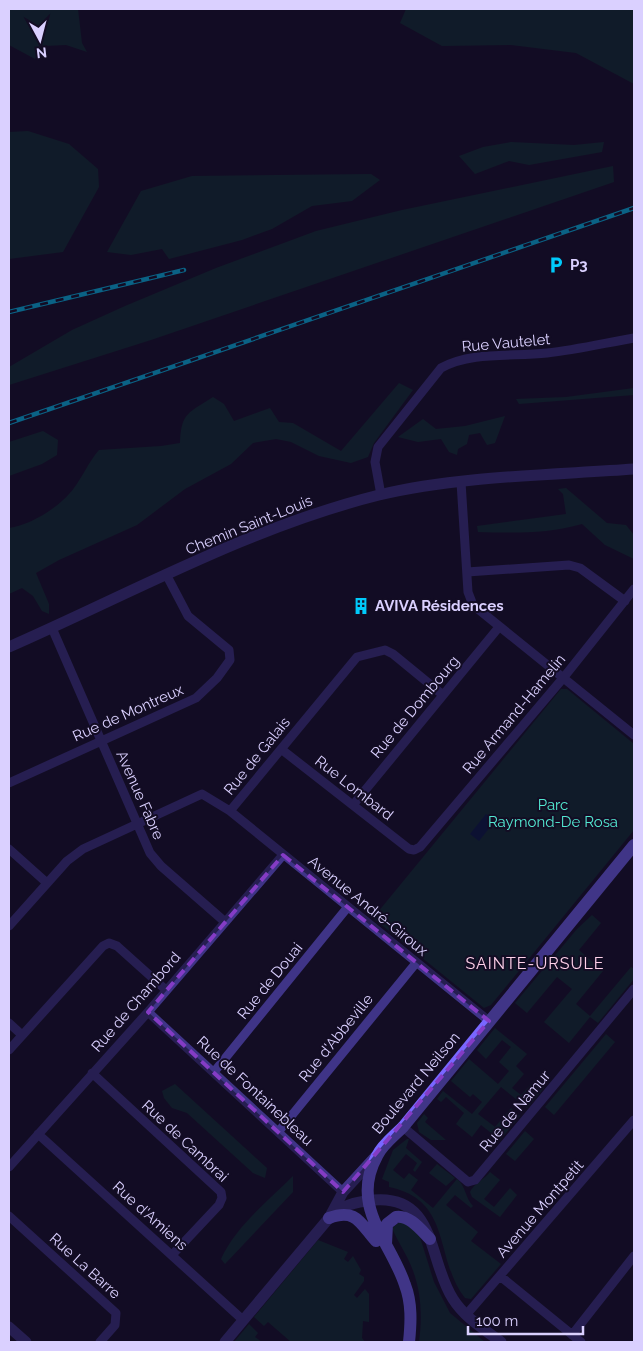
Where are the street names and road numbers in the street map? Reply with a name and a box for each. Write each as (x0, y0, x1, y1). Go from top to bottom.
street label: Rue Vautelet (461, 330, 551, 356)
street label: Chemin Saint-Louis (183, 491, 315, 559)
street label: Rue Armand-Hamelin (459, 651, 569, 777)
street label: Rue de Dombourg (367, 652, 463, 762)
street label: Rue de Montreux (70, 680, 186, 745)
street label: Rue de Galais (220, 713, 294, 799)
street label: Avenue Fabre (112, 748, 168, 842)
street label: Rue Lombard (311, 752, 397, 824)
street label: Avenue André-Giroux (305, 852, 432, 960)
street label: Rue de Douai (234, 939, 306, 1023)
street label: Rue de Chambord (88, 948, 184, 1056)
street label: Rue d'Abbeville (295, 990, 377, 1086)
street label: Boulevard Neilson (368, 1028, 464, 1138)
street label: Rue de Fontainebleau (193, 1032, 317, 1150)
street label: Rue de Namur (476, 1066, 555, 1155)
street label: Rue de Cambrai (138, 1096, 232, 1186)
street label: Avenue Montpetit (493, 1157, 587, 1261)
street label: Rue d'Amiens (109, 1178, 191, 1254)
street label: Rue La Barre (46, 1229, 124, 1303)

